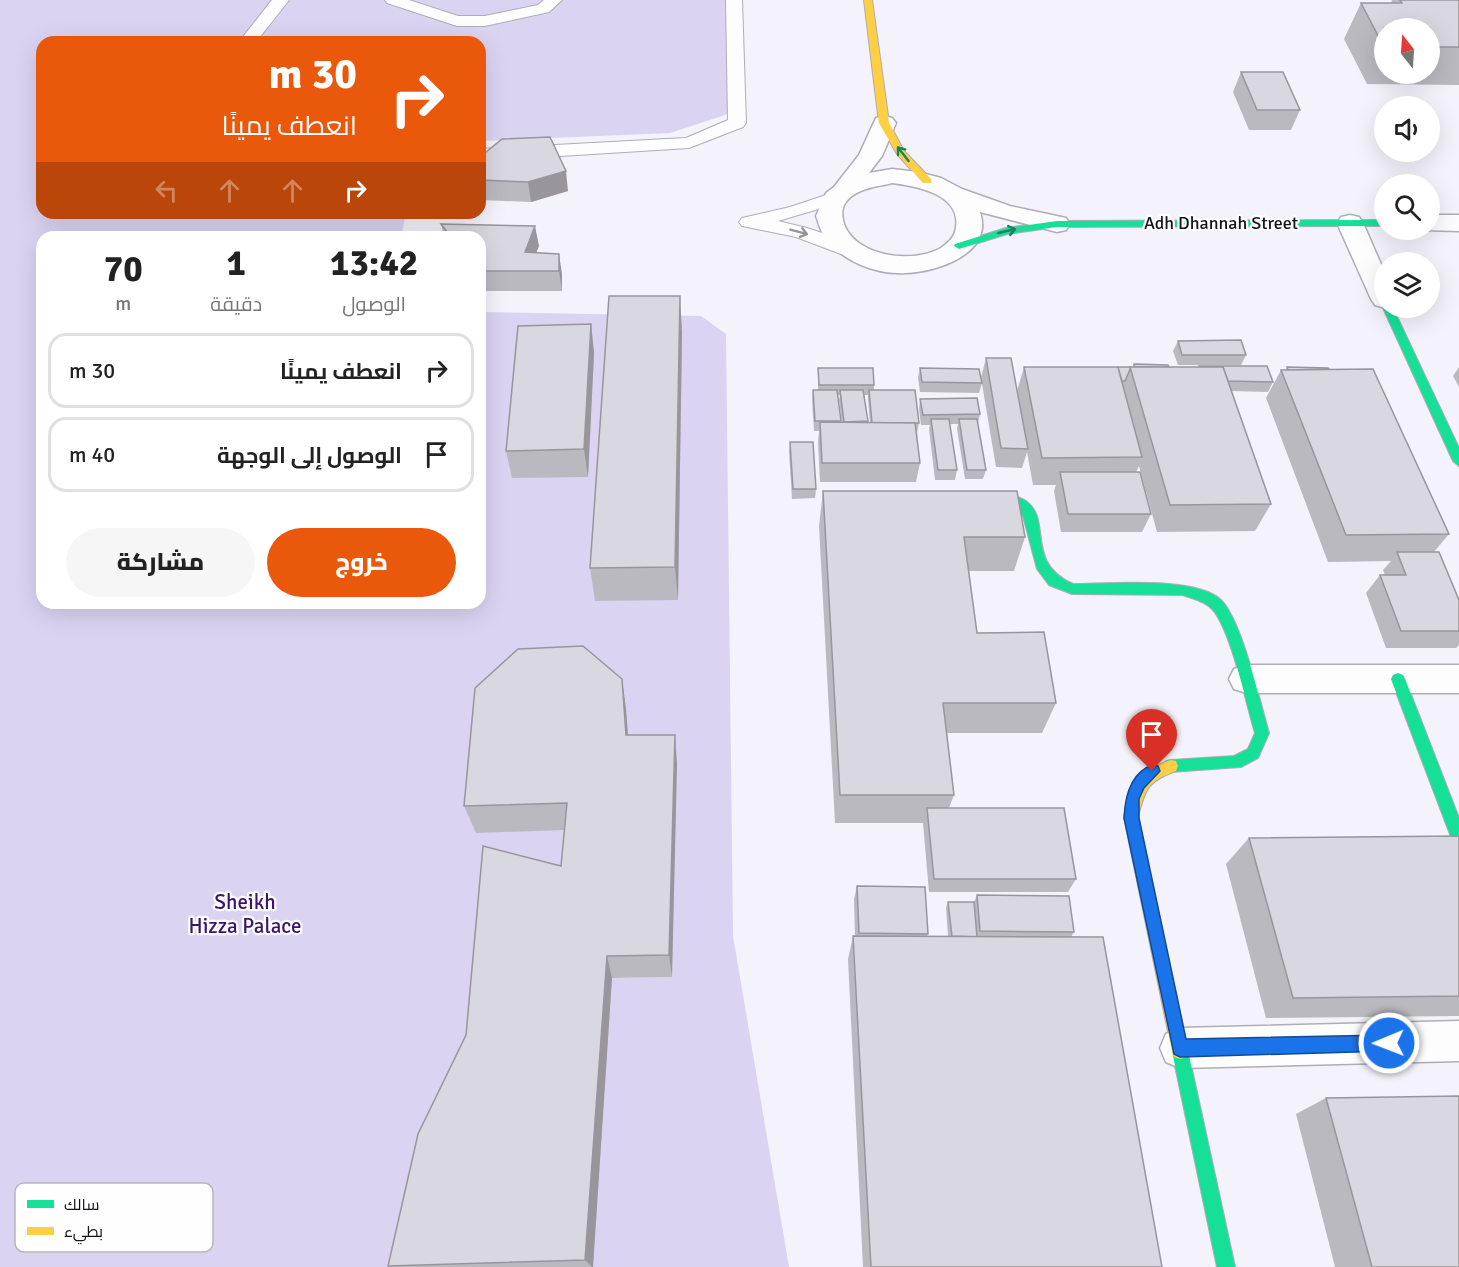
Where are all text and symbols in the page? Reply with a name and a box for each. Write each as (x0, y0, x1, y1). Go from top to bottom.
north arrow (1374, 18, 1440, 84)
map controls (1374, 18, 1440, 318)
text: 30 m (268, 49, 357, 100)
icon: right (378, 60, 456, 138)
button: sound (1374, 96, 1440, 162)
text: انعطف يمينًا (221, 110, 357, 143)
one-way arrow (896, 146, 909, 162)
icon: left (150, 174, 183, 207)
icon: ahead (213, 174, 246, 207)
icon: ahead (276, 174, 309, 207)
icon: right (339, 174, 372, 207)
button: search (1374, 174, 1440, 240)
street label: Adh Dhannah Street (1144, 212, 1298, 234)
one-way arrow (997, 225, 1016, 236)
one-way arrow (790, 227, 809, 238)
text: 1 (227, 241, 246, 286)
text: 13:42 (330, 241, 418, 286)
text: 70 (104, 247, 143, 292)
button: layers (1374, 252, 1440, 318)
text: m (115, 291, 131, 316)
text: دقيقة (210, 292, 262, 317)
text: الوصول (342, 292, 406, 317)
icon: right (420, 354, 453, 387)
text: 30 m (69, 357, 115, 384)
text: انعطف يمينًا (280, 358, 402, 385)
icon: arrive (420, 438, 453, 471)
text: 40 m (69, 441, 115, 468)
text: الوصول إلى الوجهة (217, 442, 402, 469)
button: مشاركة (66, 528, 255, 597)
button: خروج (267, 528, 456, 597)
pin (1126, 709, 1177, 771)
icon: arrive (1135, 718, 1168, 751)
park label: Sheikh Hizza Palace (188, 889, 302, 939)
position arrow (1357, 1011, 1421, 1075)
legend (15, 1183, 213, 1252)
text: سالك (64, 1195, 99, 1215)
text: بطيء (64, 1222, 103, 1245)

